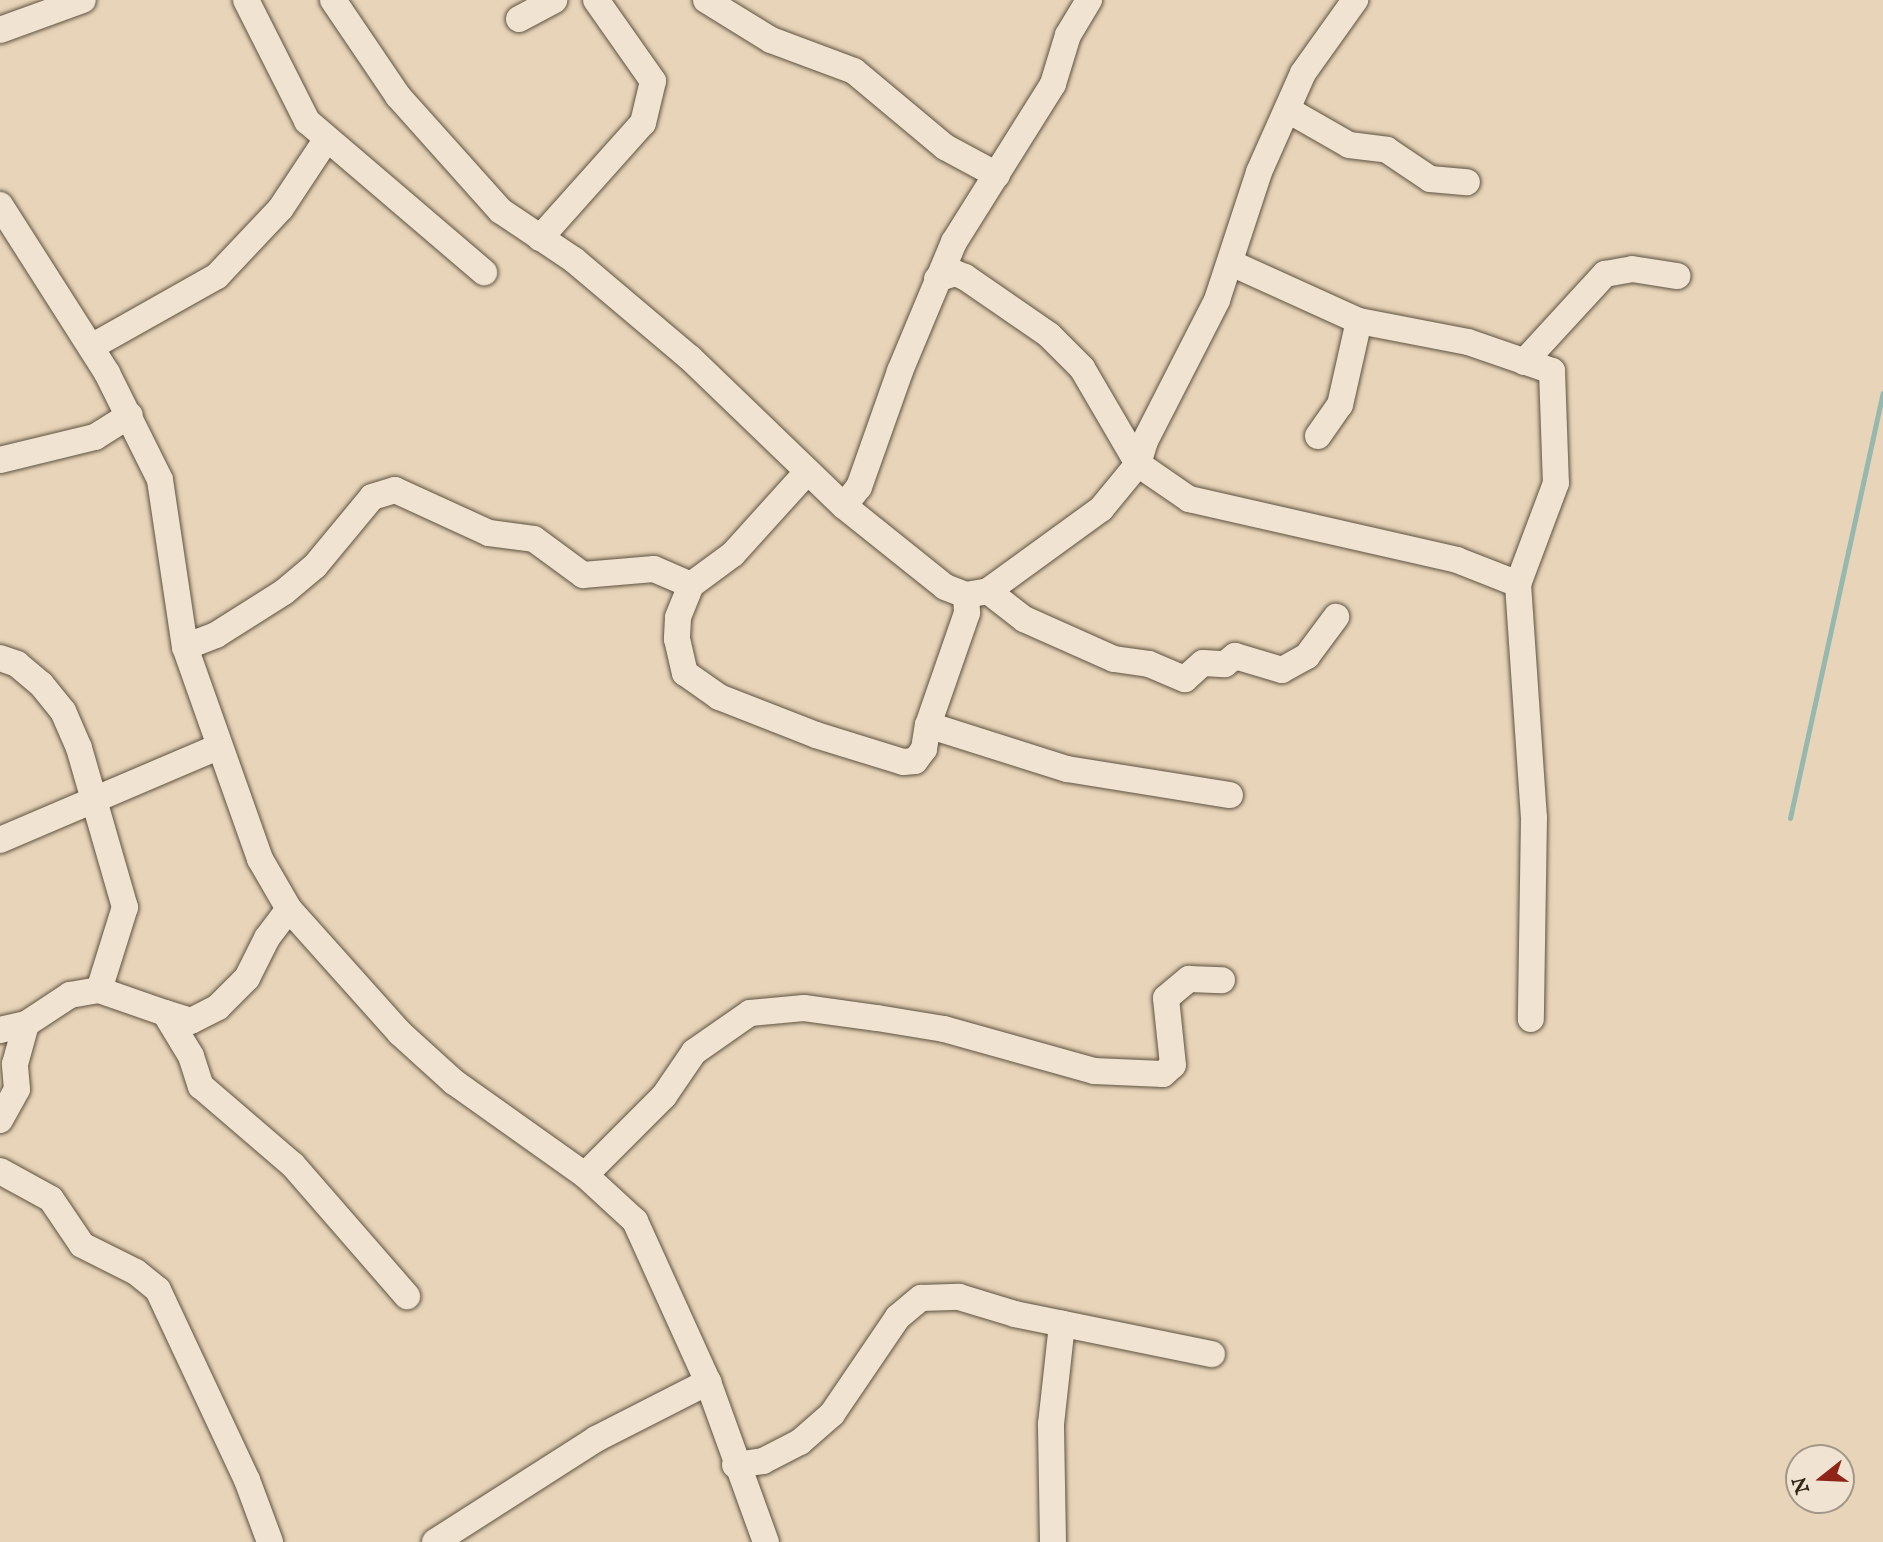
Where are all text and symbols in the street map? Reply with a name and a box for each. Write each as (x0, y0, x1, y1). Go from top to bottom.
north arrow (1785, 1444, 1855, 1514)
text: N (1788, 1473, 1816, 1496)

